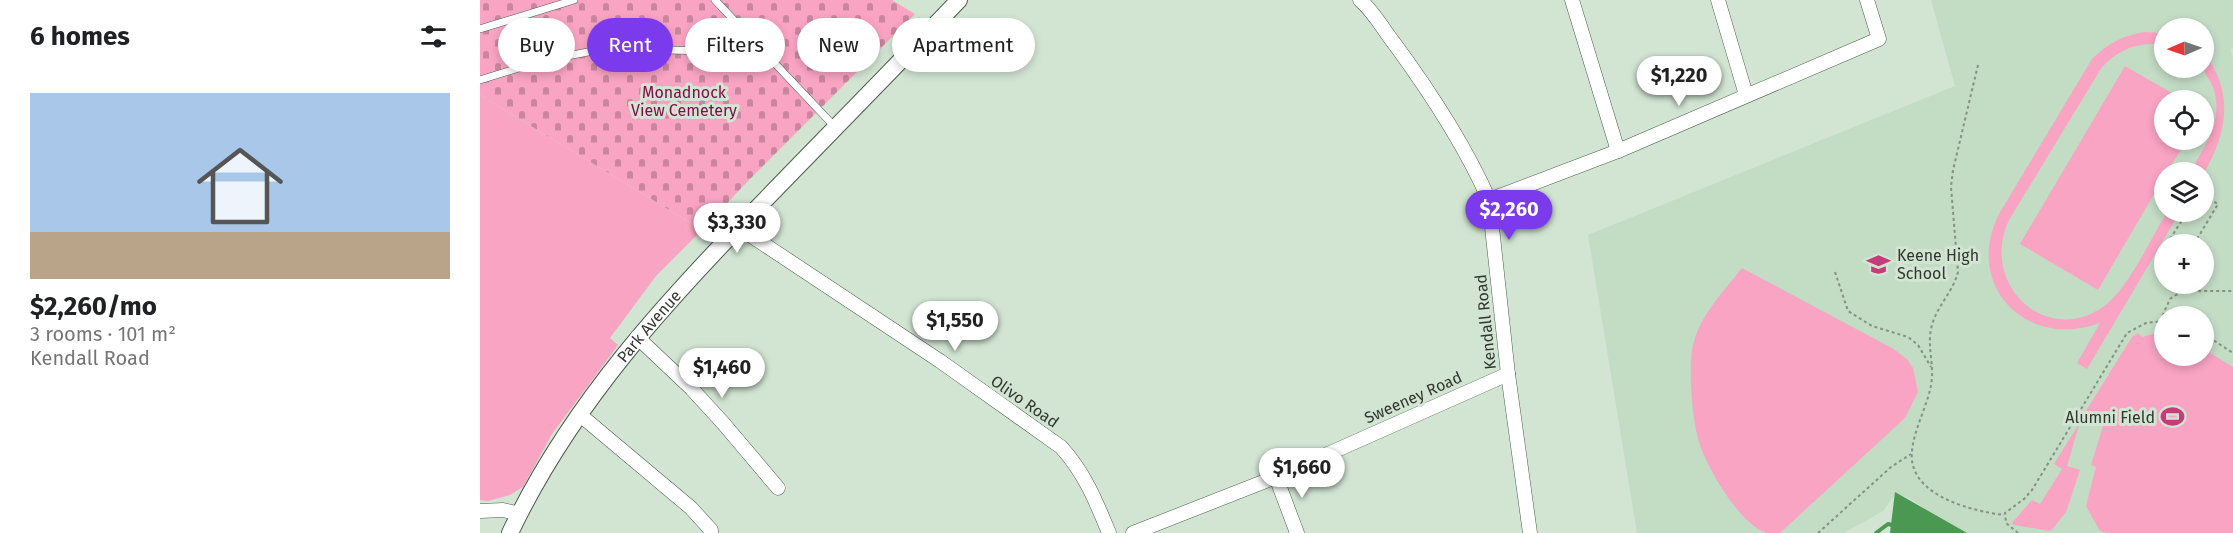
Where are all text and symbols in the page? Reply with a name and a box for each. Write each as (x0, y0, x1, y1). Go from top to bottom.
chip: Buy (498, 18, 575, 72)
chip: Rent (587, 18, 673, 72)
chip: Filters (685, 18, 785, 72)
chip: New (797, 18, 880, 72)
chip: Apartment (892, 18, 1035, 72)
north arrow (2154, 18, 2214, 78)
map controls (2154, 18, 2214, 366)
icon: filters (417, 20, 450, 53)
text: 6 homes (30, 21, 130, 52)
pin: $1,220 (1630, 56, 1728, 107)
text: $1,220 (1651, 63, 1707, 87)
park label: Monadnock View Cemetery (631, 83, 737, 120)
button: locate (2154, 90, 2214, 150)
icon: home (186, 132, 294, 240)
button: layers (2154, 162, 2214, 222)
pin: $2,260 (1460, 190, 1558, 241)
text: $2,260 (1479, 197, 1539, 221)
pin: $3,330 (688, 203, 786, 254)
text: $3,330 (708, 210, 767, 234)
button: + (2154, 234, 2214, 294)
place label: Keene High School (1897, 246, 1979, 283)
school or university icon: Keene High School (1866, 251, 1892, 277)
street label: Kendall Road (1471, 273, 1500, 371)
street label: Park Avenue (613, 286, 685, 366)
text: $2,260/mo (30, 291, 157, 322)
pin: $1,550 (906, 301, 1004, 352)
button: − (2154, 306, 2214, 366)
text: $1,550 (926, 308, 984, 332)
text: 3 rooms · 101 m² (30, 322, 176, 346)
text: Kendall Road (30, 346, 150, 370)
pin: $1,460 (673, 348, 771, 399)
text: $1,460 (693, 355, 751, 379)
street label: Sweeney Road (1362, 367, 1465, 427)
street label: Olivo Road (987, 371, 1062, 432)
sports icon: Alumni Field (2160, 404, 2186, 430)
place label: Alumni Field (2065, 408, 2155, 427)
pin: $1,660 (1253, 448, 1351, 499)
text: $1,660 (1273, 455, 1331, 479)

